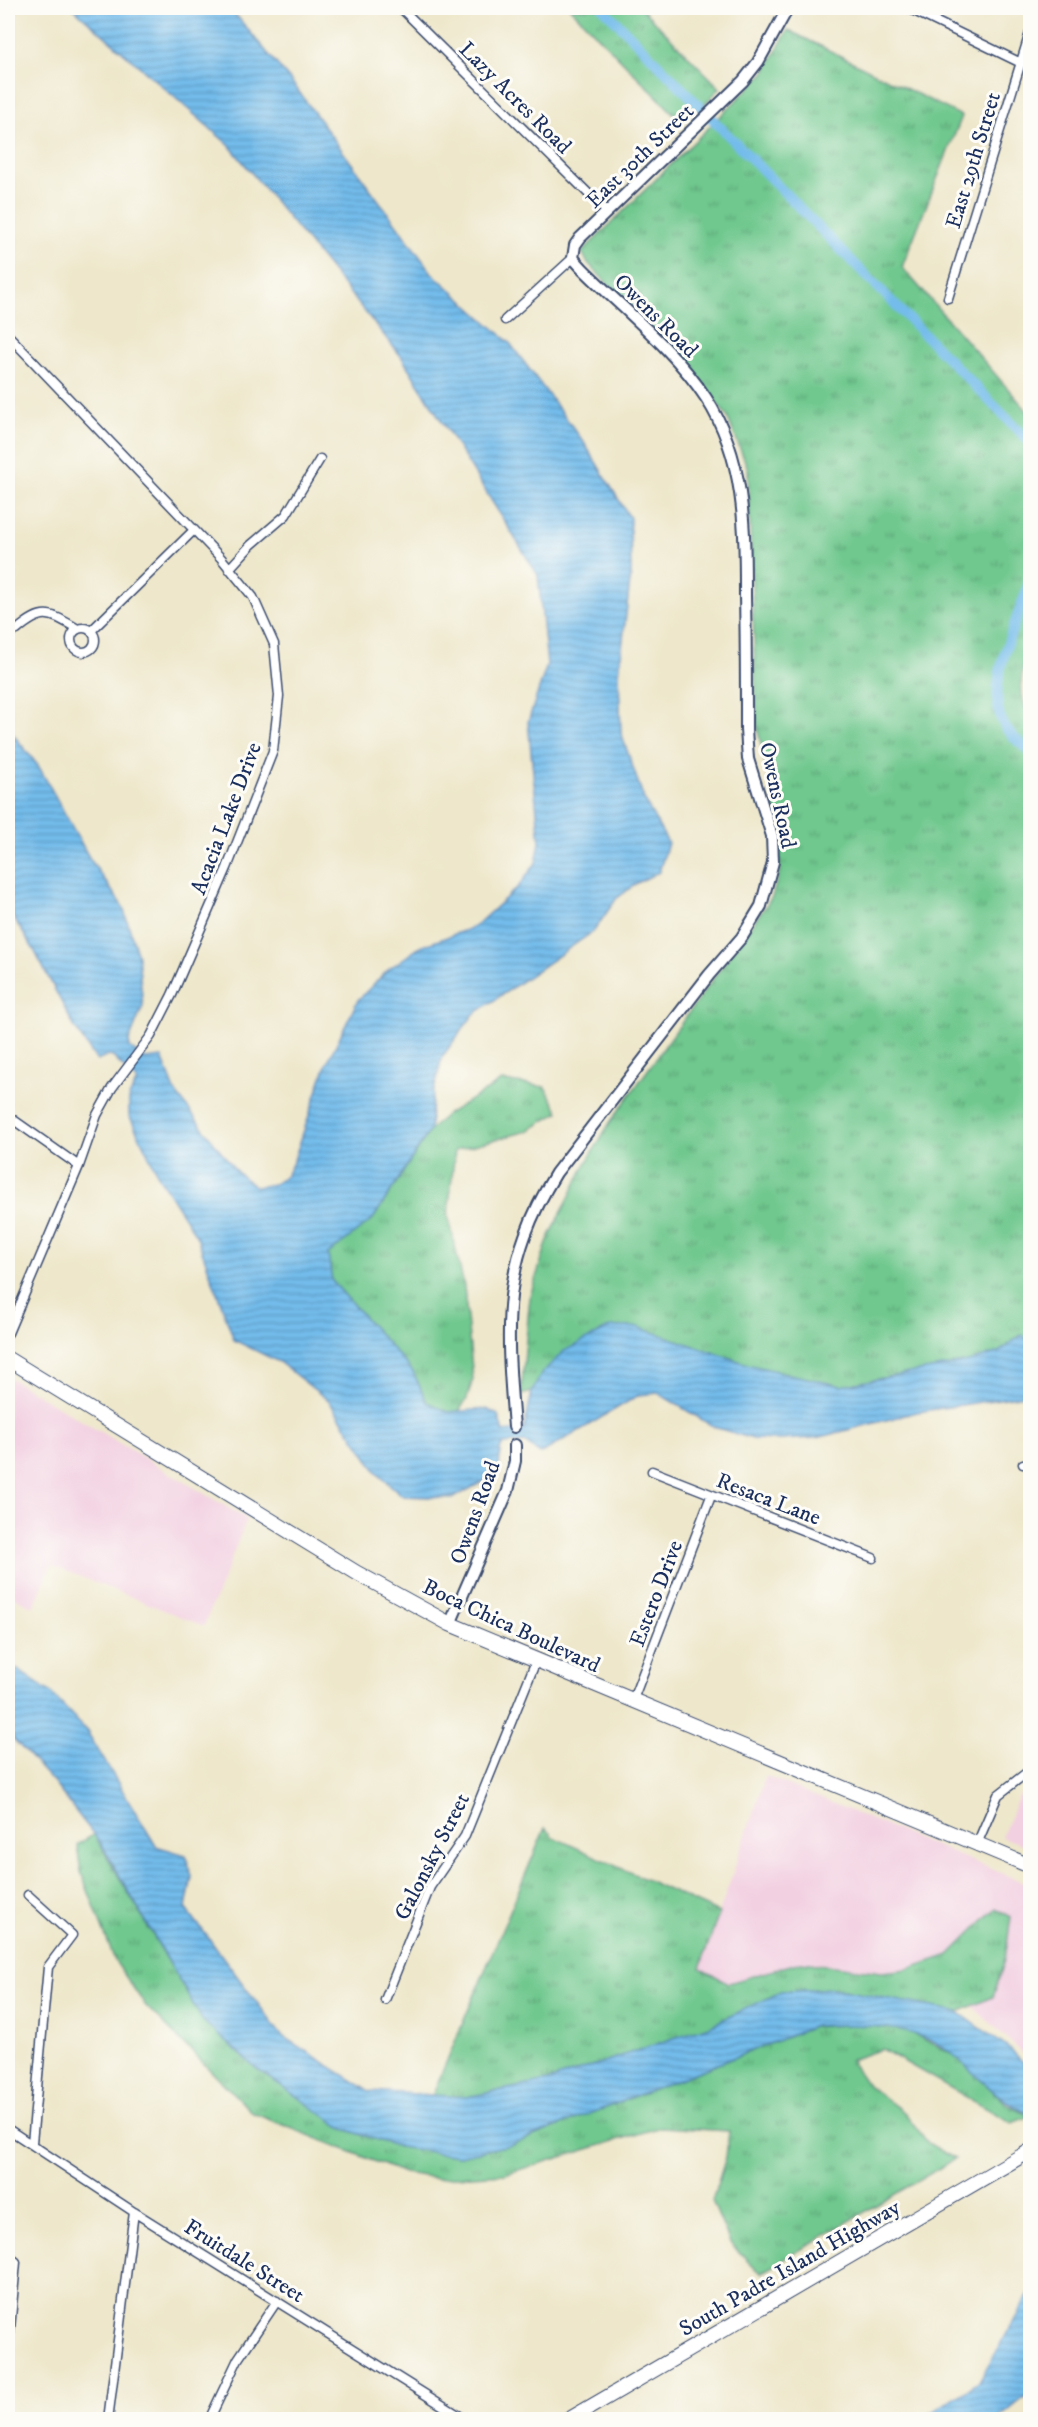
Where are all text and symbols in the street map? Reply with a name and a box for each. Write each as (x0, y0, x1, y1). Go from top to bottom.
street label: Lazy Acres Road (453, 36, 577, 160)
street label: East 29th Street (940, 89, 1007, 232)
street label: East 30th Street (581, 98, 700, 214)
street label: Owens Road (608, 268, 704, 364)
street label: Acacia Lake Drive (185, 739, 268, 898)
street label: Owens Road (753, 740, 802, 851)
street label: Owens Road (444, 1457, 507, 1568)
street label: Resaca Lane (712, 1467, 824, 1532)
street label: Estero Drive (624, 1537, 689, 1651)
street label: Boca Chica Boulevard (418, 1573, 604, 1679)
street label: Galonsky Street (389, 1789, 476, 1925)
street label: South Padre Island Highway (674, 2194, 906, 2343)
street label: Fruitdale Street (179, 2214, 309, 2309)

